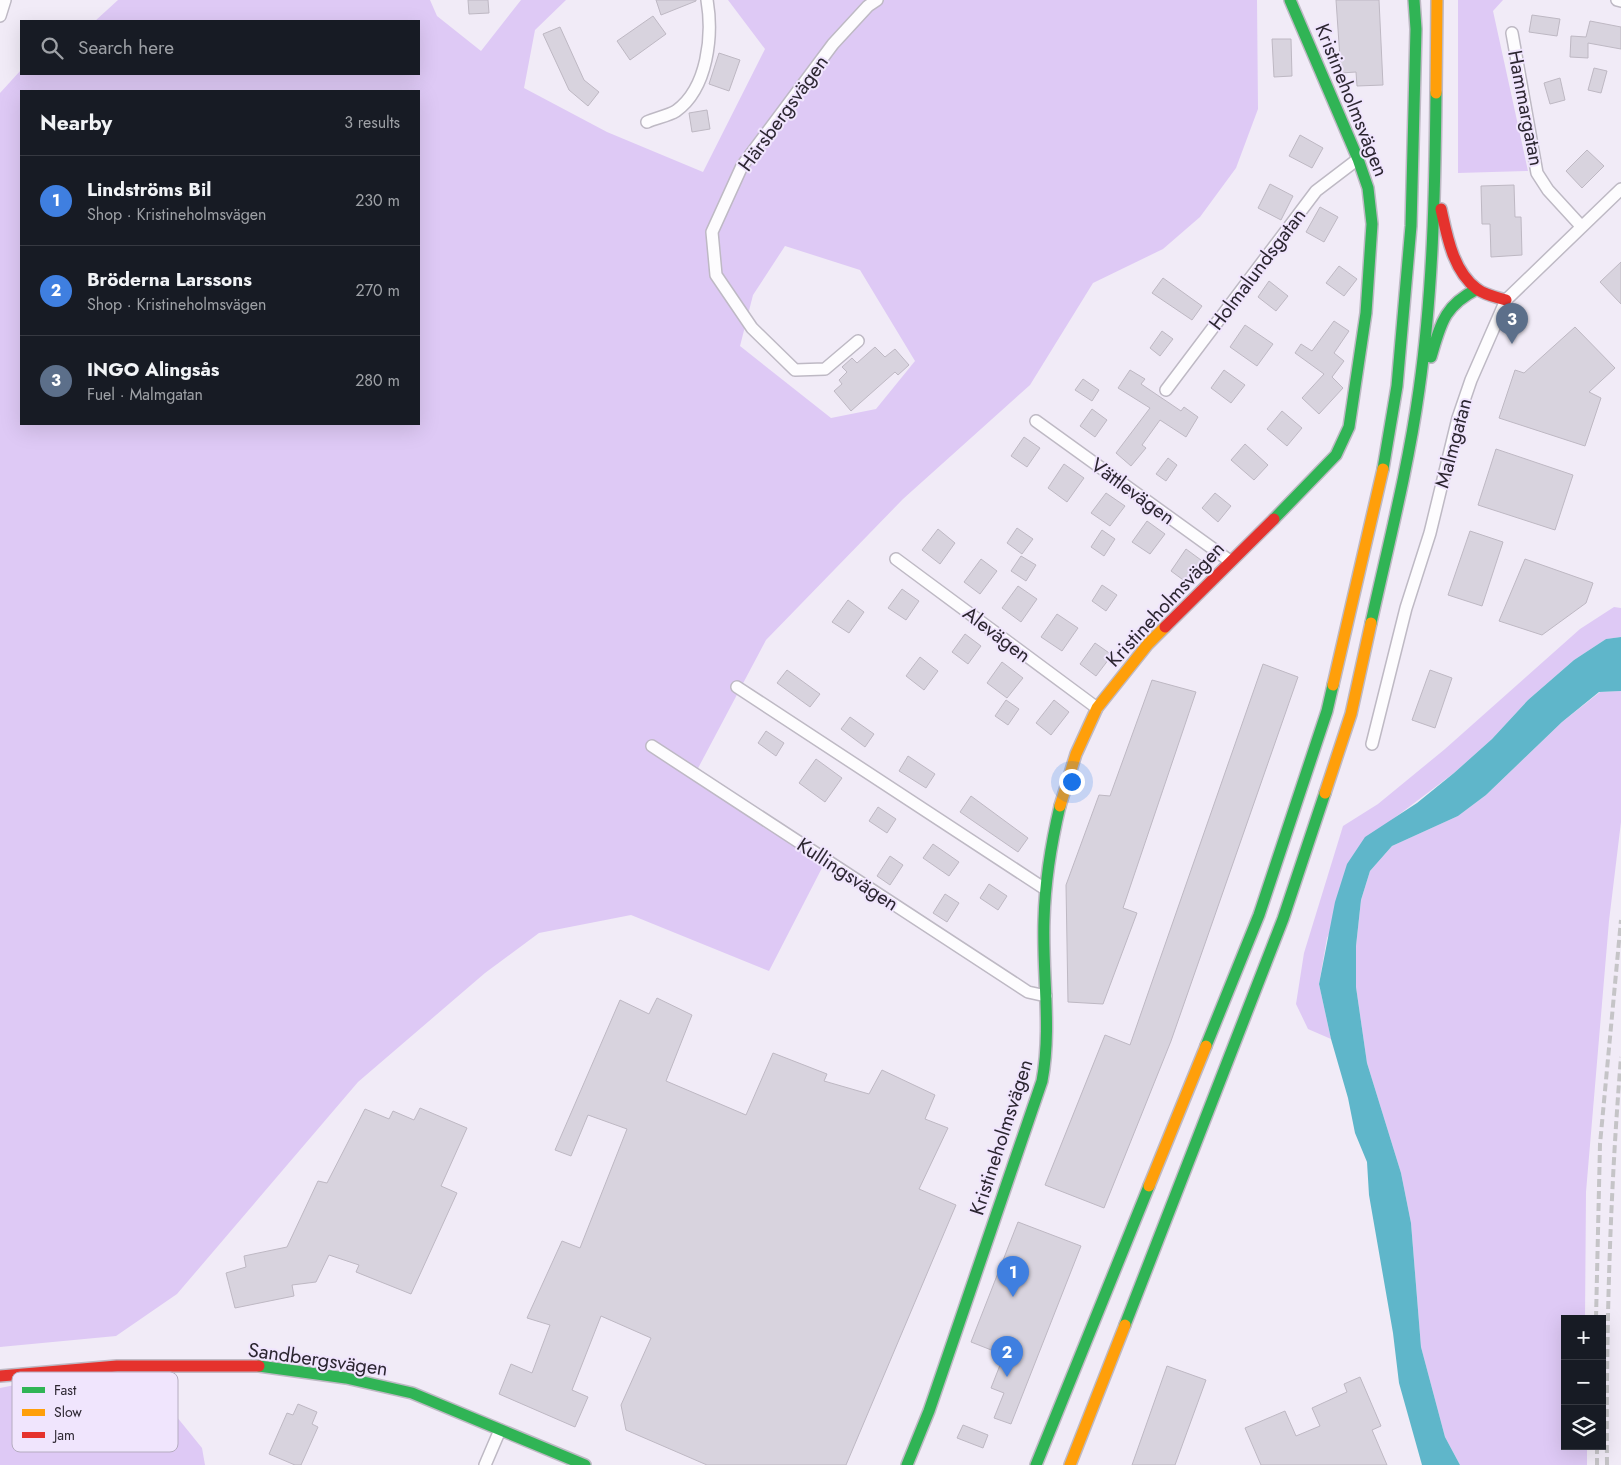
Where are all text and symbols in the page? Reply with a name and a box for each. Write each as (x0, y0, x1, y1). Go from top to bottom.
street label: Kristineholmsvägen (1308, 19, 1395, 181)
search box (20, 20, 420, 75)
icon: search (38, 34, 66, 62)
text: Search here (78, 34, 174, 61)
street label: Hammargatan (1500, 48, 1551, 168)
street label: Härsbergsvägen (731, 49, 835, 177)
text: Nearby (40, 108, 112, 138)
text: 3 results (344, 111, 400, 134)
text: Lindströms Bil (87, 176, 211, 203)
text: 1 (52, 189, 60, 212)
text: 230 m (355, 189, 400, 212)
street label: Holmalundsgatan (1202, 202, 1313, 336)
text: Shop · Kristineholmsvägen (87, 203, 266, 226)
text: Bröderna Larssons (87, 266, 252, 293)
text: 2 (51, 279, 61, 302)
text: 270 m (356, 279, 400, 302)
text: Shop · Kristineholmsvägen (87, 293, 266, 316)
pin: 3 (1496, 303, 1528, 344)
text: INGO Alingsås (87, 356, 219, 383)
text: 3 (51, 369, 61, 392)
text: 280 m (355, 369, 400, 392)
text: Fuel · Malmgatan (87, 383, 203, 406)
street label: Malmgatan (1428, 395, 1479, 491)
street label: Vättlevägen (1085, 451, 1181, 532)
street label: Kristineholmsvägen (1099, 535, 1231, 674)
street label: Alevägen (957, 599, 1037, 670)
your location (1059, 769, 1085, 795)
street label: Kullingsvägen (791, 831, 904, 918)
street label: Kristineholmsvägen (963, 1055, 1040, 1219)
pin: 1 (997, 1256, 1029, 1297)
map controls (1561, 1315, 1606, 1450)
button: + (1561, 1315, 1606, 1360)
street label: Sandbergsvägen (246, 1335, 390, 1384)
pin: 2 (991, 1336, 1023, 1377)
button: − (1561, 1360, 1606, 1405)
legend (12, 1372, 178, 1452)
text: Fast (54, 1380, 77, 1400)
text: Slow (54, 1402, 82, 1422)
button: layers (1561, 1405, 1606, 1450)
text: Jam (52, 1425, 75, 1445)

